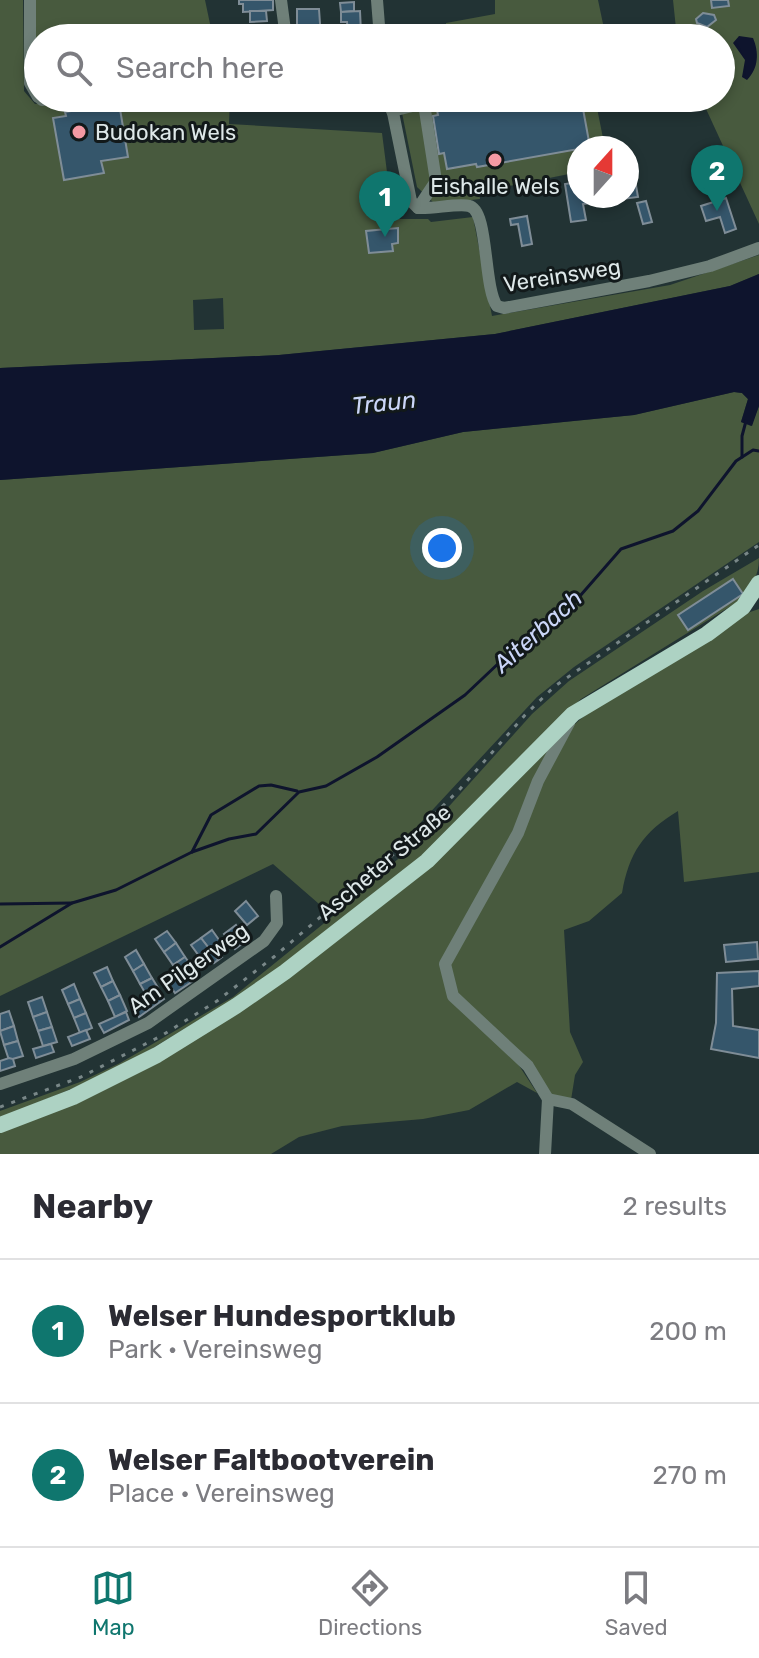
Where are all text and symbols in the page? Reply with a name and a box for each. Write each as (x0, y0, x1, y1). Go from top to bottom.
search box (24, 24, 735, 112)
icon: search (52, 46, 96, 90)
text: Search here (116, 50, 284, 86)
place label: Budokan Wels (95, 119, 236, 146)
marker: Budokan Wels (70, 123, 88, 141)
north arrow (567, 136, 639, 208)
pin: 2 (691, 145, 743, 211)
marker: Eishalle Wels (486, 151, 504, 169)
pin: 1 (359, 171, 411, 237)
place label: Eishalle Wels (430, 173, 560, 200)
street label: Vereinsweg (501, 253, 623, 298)
water label: Traun (350, 386, 418, 420)
your location (422, 528, 462, 568)
water label: Aiterbach (486, 584, 588, 680)
street label: Ascheter Straße (312, 799, 457, 926)
street label: Am Pilgerweg (123, 917, 254, 1020)
text: Nearby (32, 1186, 153, 1227)
text: 2 results (623, 1191, 727, 1222)
text: Welser Hundesportklub (108, 1298, 456, 1334)
text: 1 (52, 1316, 64, 1347)
text: 200 m (649, 1316, 727, 1347)
text: Park · Vereinsweg (108, 1334, 322, 1365)
text: Welser Faltbootverein (108, 1442, 435, 1478)
text: 2 (50, 1460, 66, 1491)
text: 270 m (652, 1460, 727, 1491)
text: Place · Vereinsweg (108, 1478, 335, 1509)
tab: Map (91, 1566, 135, 1641)
tab: Directions (318, 1566, 422, 1641)
tab: Saved (605, 1566, 668, 1641)

